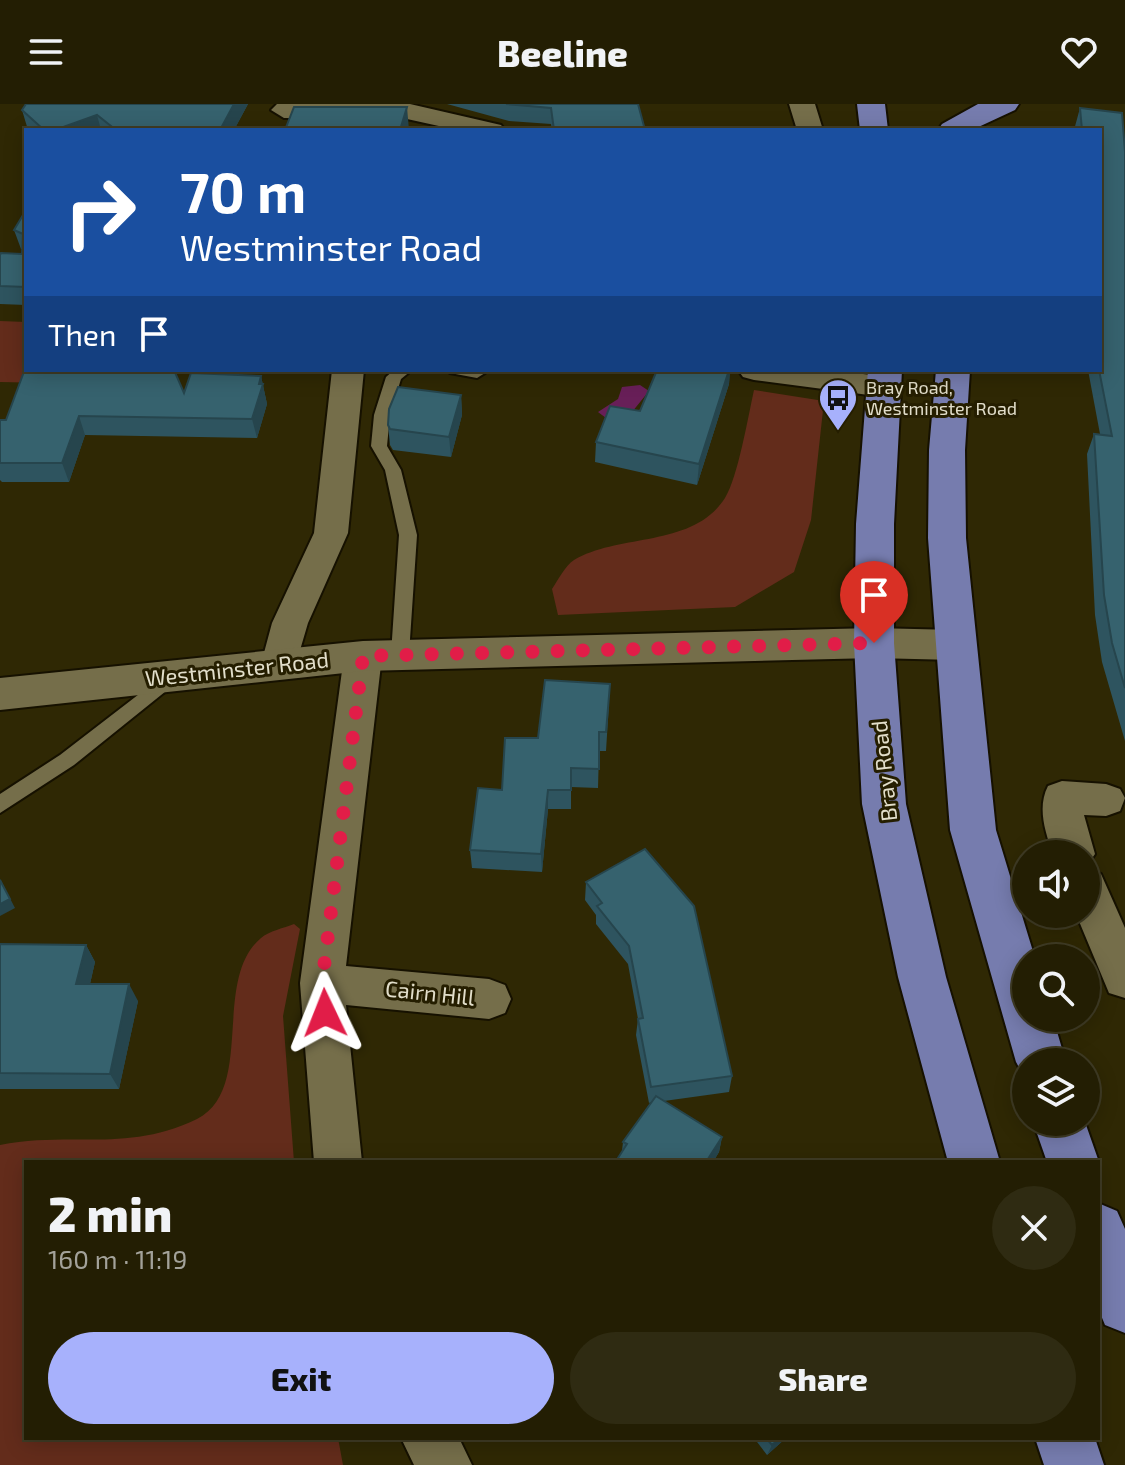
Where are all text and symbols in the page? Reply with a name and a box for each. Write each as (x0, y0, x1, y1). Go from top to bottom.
icon: menu (24, 30, 68, 74)
icon: heart (1057, 30, 1101, 74)
text: Beeline (497, 31, 628, 74)
text: 70 m (180, 157, 306, 224)
icon: right (48, 160, 152, 264)
text: Westminster Road (180, 225, 482, 268)
icon: arrive (132, 312, 176, 356)
text: Then (48, 316, 116, 352)
place label: Bray Road, Westminster Road (866, 376, 1017, 419)
bus stop icon: Bray Road, Westminster Road (817, 377, 859, 432)
pin (840, 561, 908, 643)
icon: arrive (852, 573, 896, 617)
street label: Westminster Road (144, 645, 330, 691)
street label: Bray Road (865, 719, 901, 823)
map controls (1012, 840, 1100, 1136)
button: sound (1012, 840, 1100, 928)
button: search (1012, 944, 1100, 1032)
position arrow (283, 971, 367, 1055)
street label: Cairn Hill (384, 974, 477, 1010)
button: layers (1012, 1048, 1100, 1136)
text: 2 min (48, 1184, 172, 1242)
button: close (992, 1186, 1076, 1270)
text: 160 m · 11:19 (48, 1243, 187, 1274)
button: Exit (48, 1332, 554, 1424)
button: Share (570, 1332, 1076, 1424)

